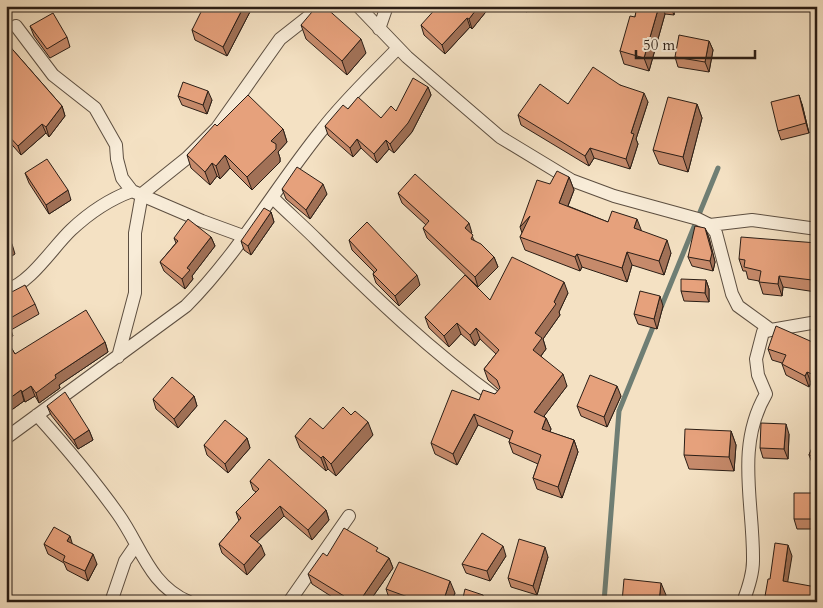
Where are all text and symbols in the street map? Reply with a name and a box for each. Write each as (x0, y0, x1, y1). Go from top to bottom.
scale bar (636, 28, 754, 60)
text: 50 m (643, 35, 675, 55)

